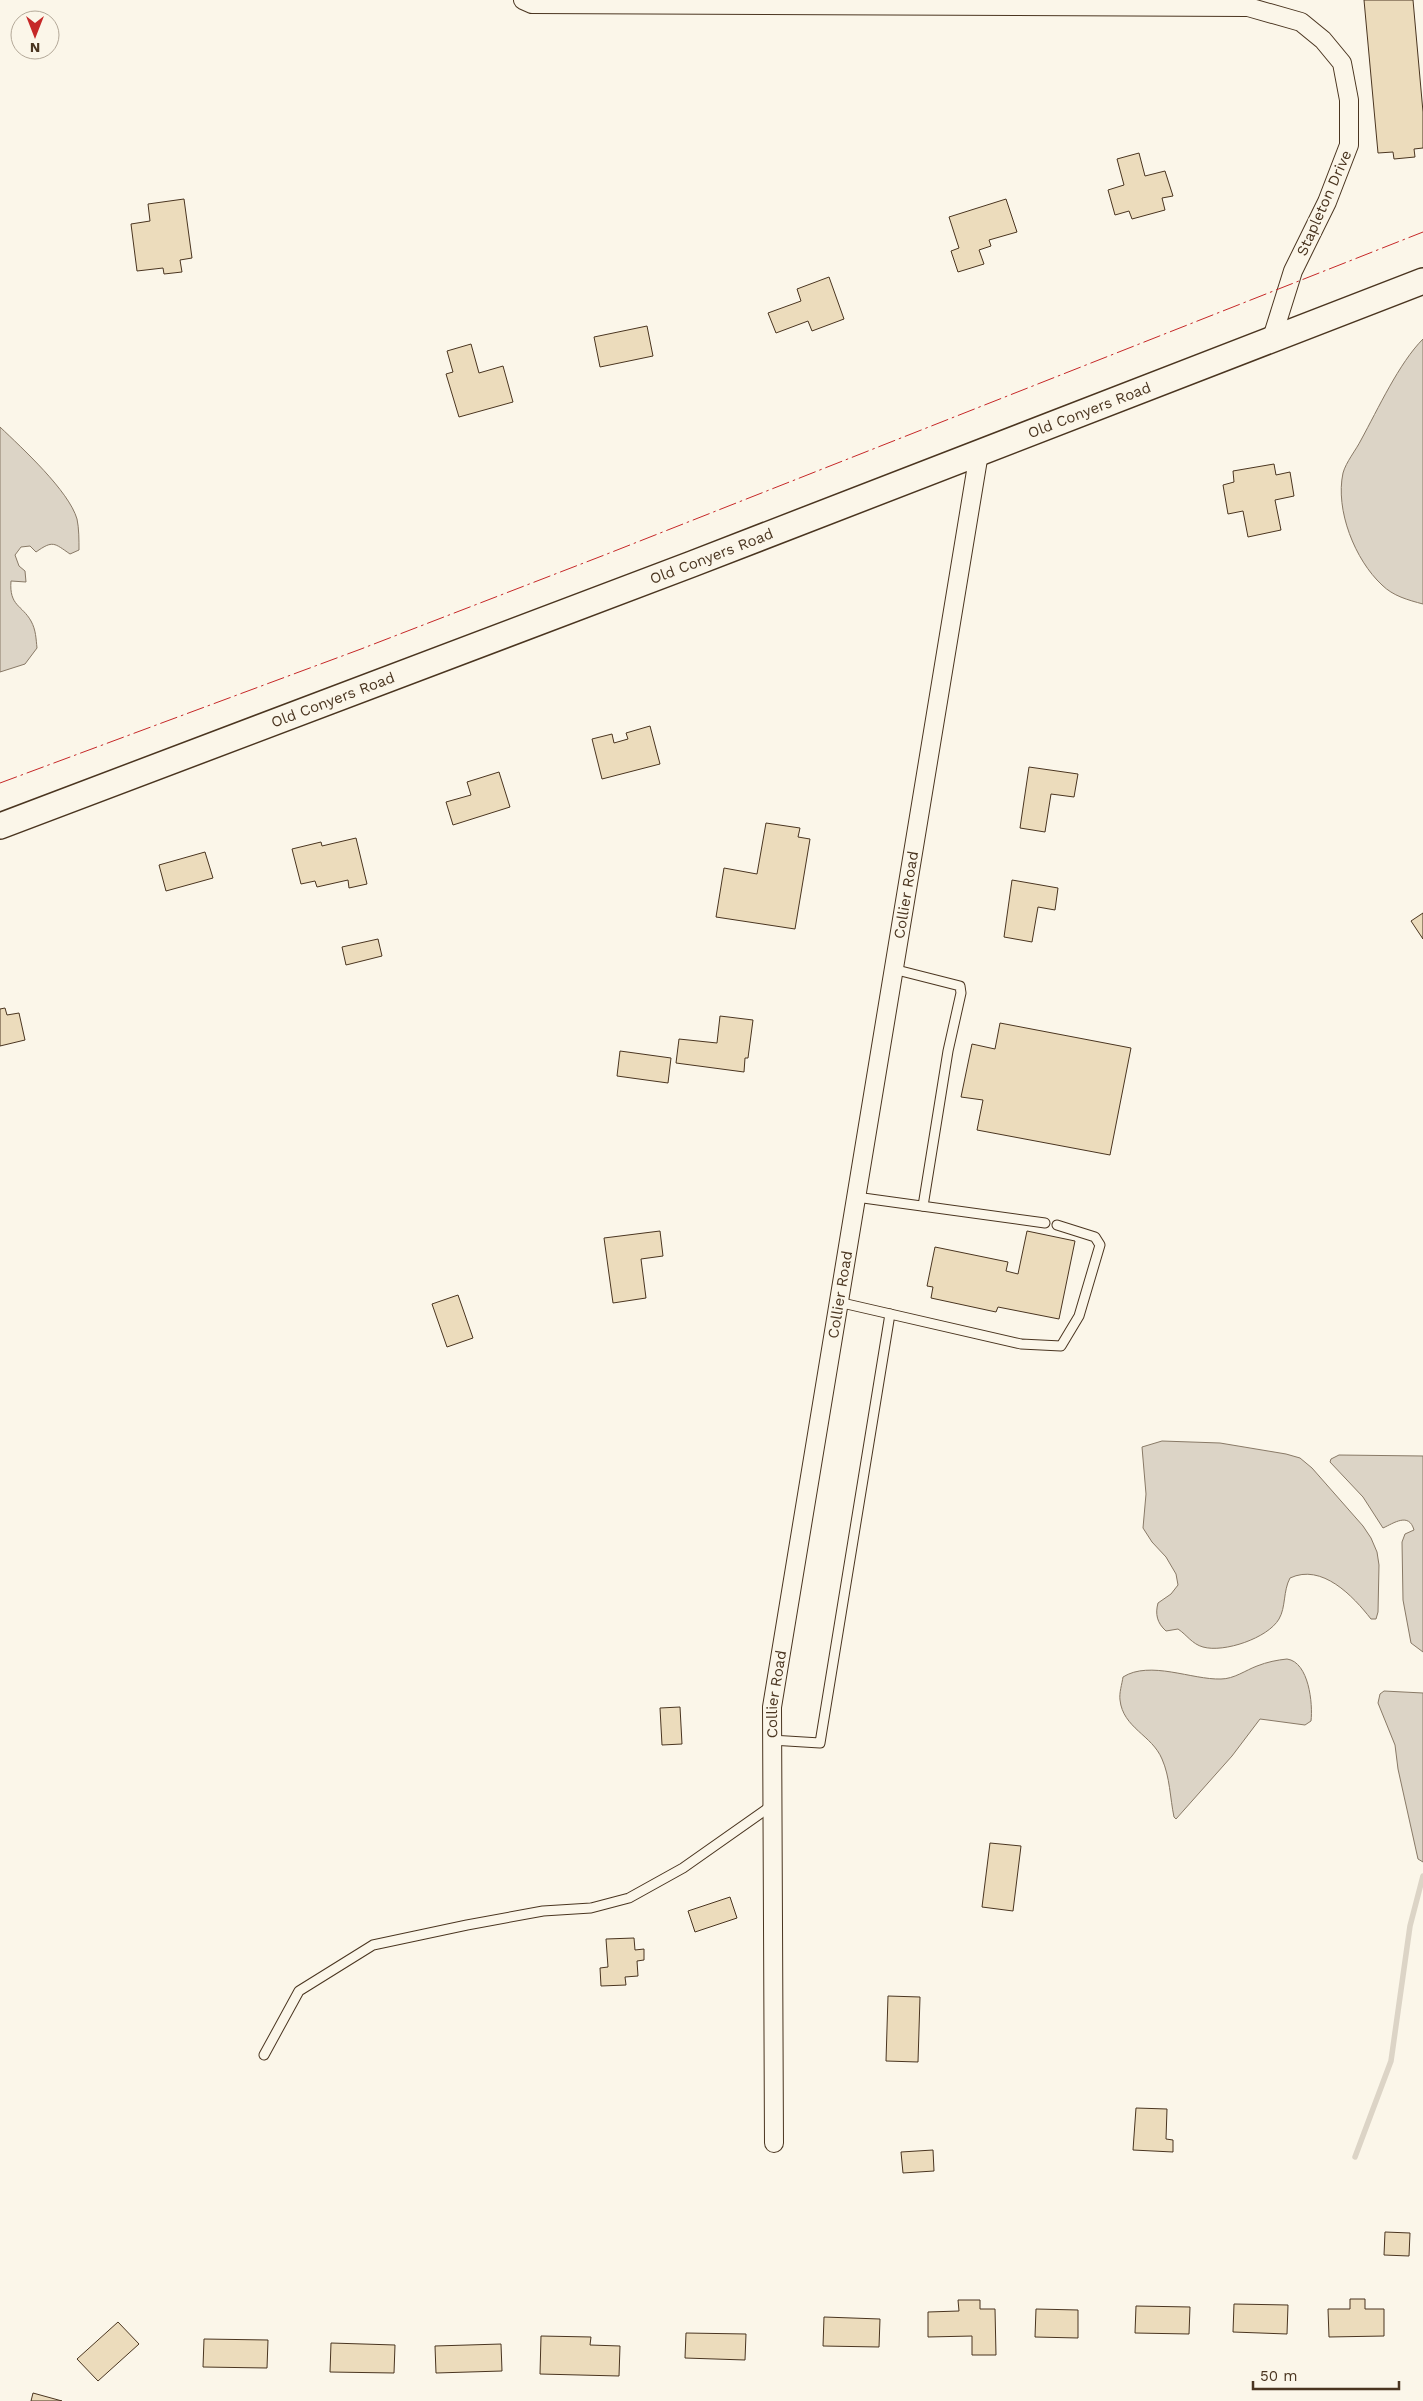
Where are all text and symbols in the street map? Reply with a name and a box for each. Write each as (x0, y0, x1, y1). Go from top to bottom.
north arrow (10, 10, 60, 60)
text: N (30, 40, 40, 56)
street label: Stapleton Drive (1293, 147, 1355, 259)
street label: Old Conyers Road (1025, 378, 1153, 442)
street label: Old Conyers Road (647, 524, 776, 588)
street label: Old Conyers Road (269, 668, 397, 731)
street label: Collier Road (890, 850, 922, 940)
street label: Collier Road (824, 1249, 856, 1340)
street label: Collier Road (763, 1649, 790, 1738)
scale bar (1253, 2358, 1399, 2390)
text: 50 m (1260, 2367, 1297, 2385)

